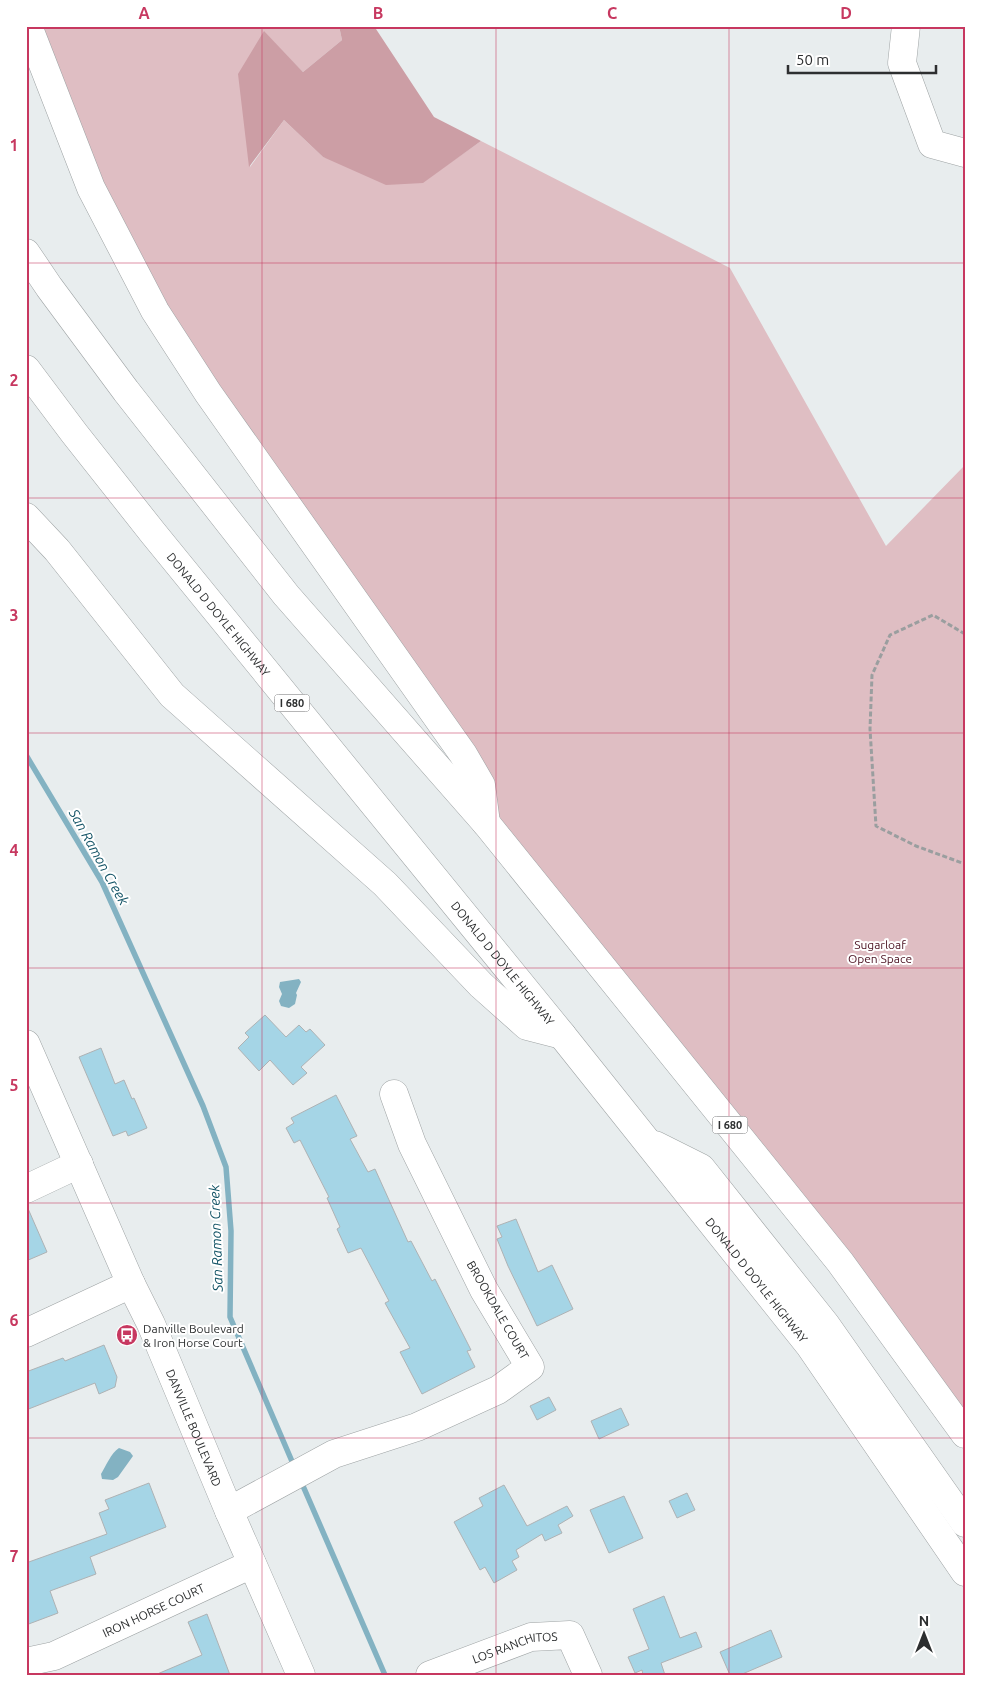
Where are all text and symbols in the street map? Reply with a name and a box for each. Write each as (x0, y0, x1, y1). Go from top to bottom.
text: A (138, 4, 150, 22)
text: B (373, 4, 383, 22)
text: C (607, 4, 617, 22)
text: D (840, 4, 852, 22)
scale bar (788, 42, 936, 74)
text: 50 m (796, 51, 829, 68)
text: 1 (9, 136, 19, 154)
text: 2 (9, 371, 19, 389)
street label: DONALD D DOYLE HIGHWAY (165, 550, 273, 678)
text: 3 (9, 606, 19, 624)
road number: I 680 (274, 694, 310, 711)
water label: San Ramon Creek (65, 805, 132, 909)
text: 4 (9, 841, 19, 859)
street label: DONALD D DOYLE HIGHWAY (449, 899, 557, 1027)
park label: Sugarloaf Open Space (848, 938, 912, 965)
text: 5 (9, 1076, 19, 1094)
road number: I 680 (712, 1116, 748, 1134)
water label: San Ramon Creek (206, 1183, 226, 1293)
street label: DONALD D DOYLE HIGHWAY (704, 1215, 811, 1345)
street label: BROOKDALE COURT (464, 1258, 532, 1362)
text: 6 (9, 1311, 19, 1329)
place label: Danville Boulevard & Iron Horse Court (143, 1322, 244, 1349)
bus stop icon: Danville Boulevard & Iron Horse Court (115, 1323, 139, 1347)
street label: DANVILLE BOULEVARD (164, 1367, 224, 1488)
text: 7 (9, 1547, 19, 1565)
street label: IRON HORSE COURT (100, 1580, 207, 1639)
north arrow (898, 1608, 948, 1658)
text: N (919, 1613, 929, 1629)
street label: LOS RANCHITOS (470, 1629, 558, 1665)

